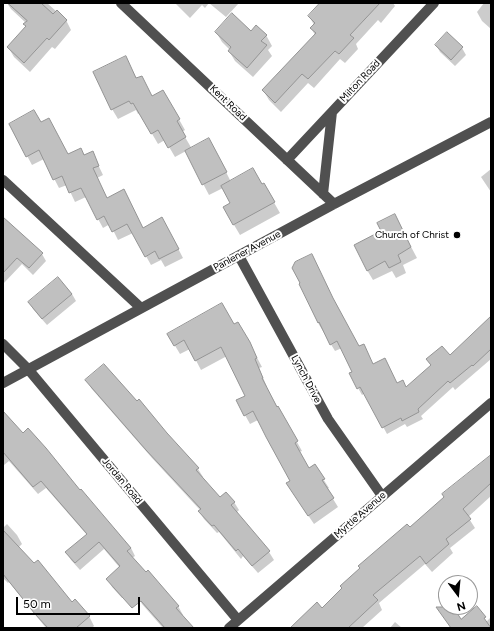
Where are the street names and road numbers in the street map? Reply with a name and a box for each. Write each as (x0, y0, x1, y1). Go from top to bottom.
street label: Milton Road (337, 57, 383, 105)
street label: Kent Road (207, 83, 249, 123)
street label: Panlener Avenue (211, 228, 283, 274)
street label: Lynch Drive (288, 353, 324, 405)
street label: Jordan Road (99, 456, 145, 506)
street label: Myrtle Avenue (332, 489, 388, 541)

